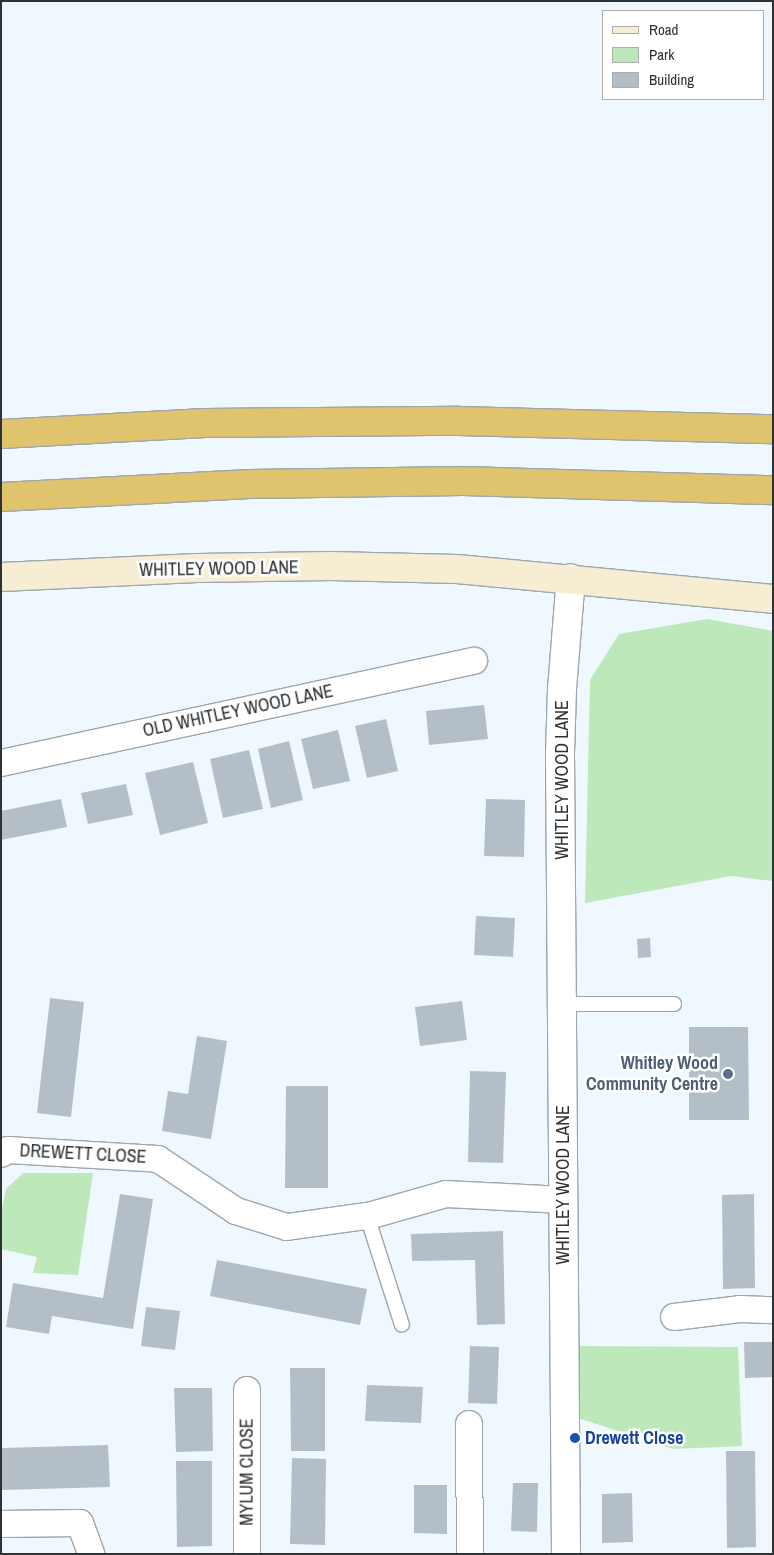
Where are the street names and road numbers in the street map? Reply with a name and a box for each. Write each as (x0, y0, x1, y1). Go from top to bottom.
street label: WHITLEY WOOD LANE (139, 557, 299, 581)
street label: OLD WHITLEY WOOD LANE (141, 680, 335, 742)
street label: WHITLEY WOOD LANE (551, 700, 573, 860)
street label: WHITLEY WOOD LANE (552, 1105, 574, 1265)
street label: DREWETT CLOSE (19, 1140, 147, 1168)
street label: MYLUM CLOSE (236, 1418, 258, 1526)

